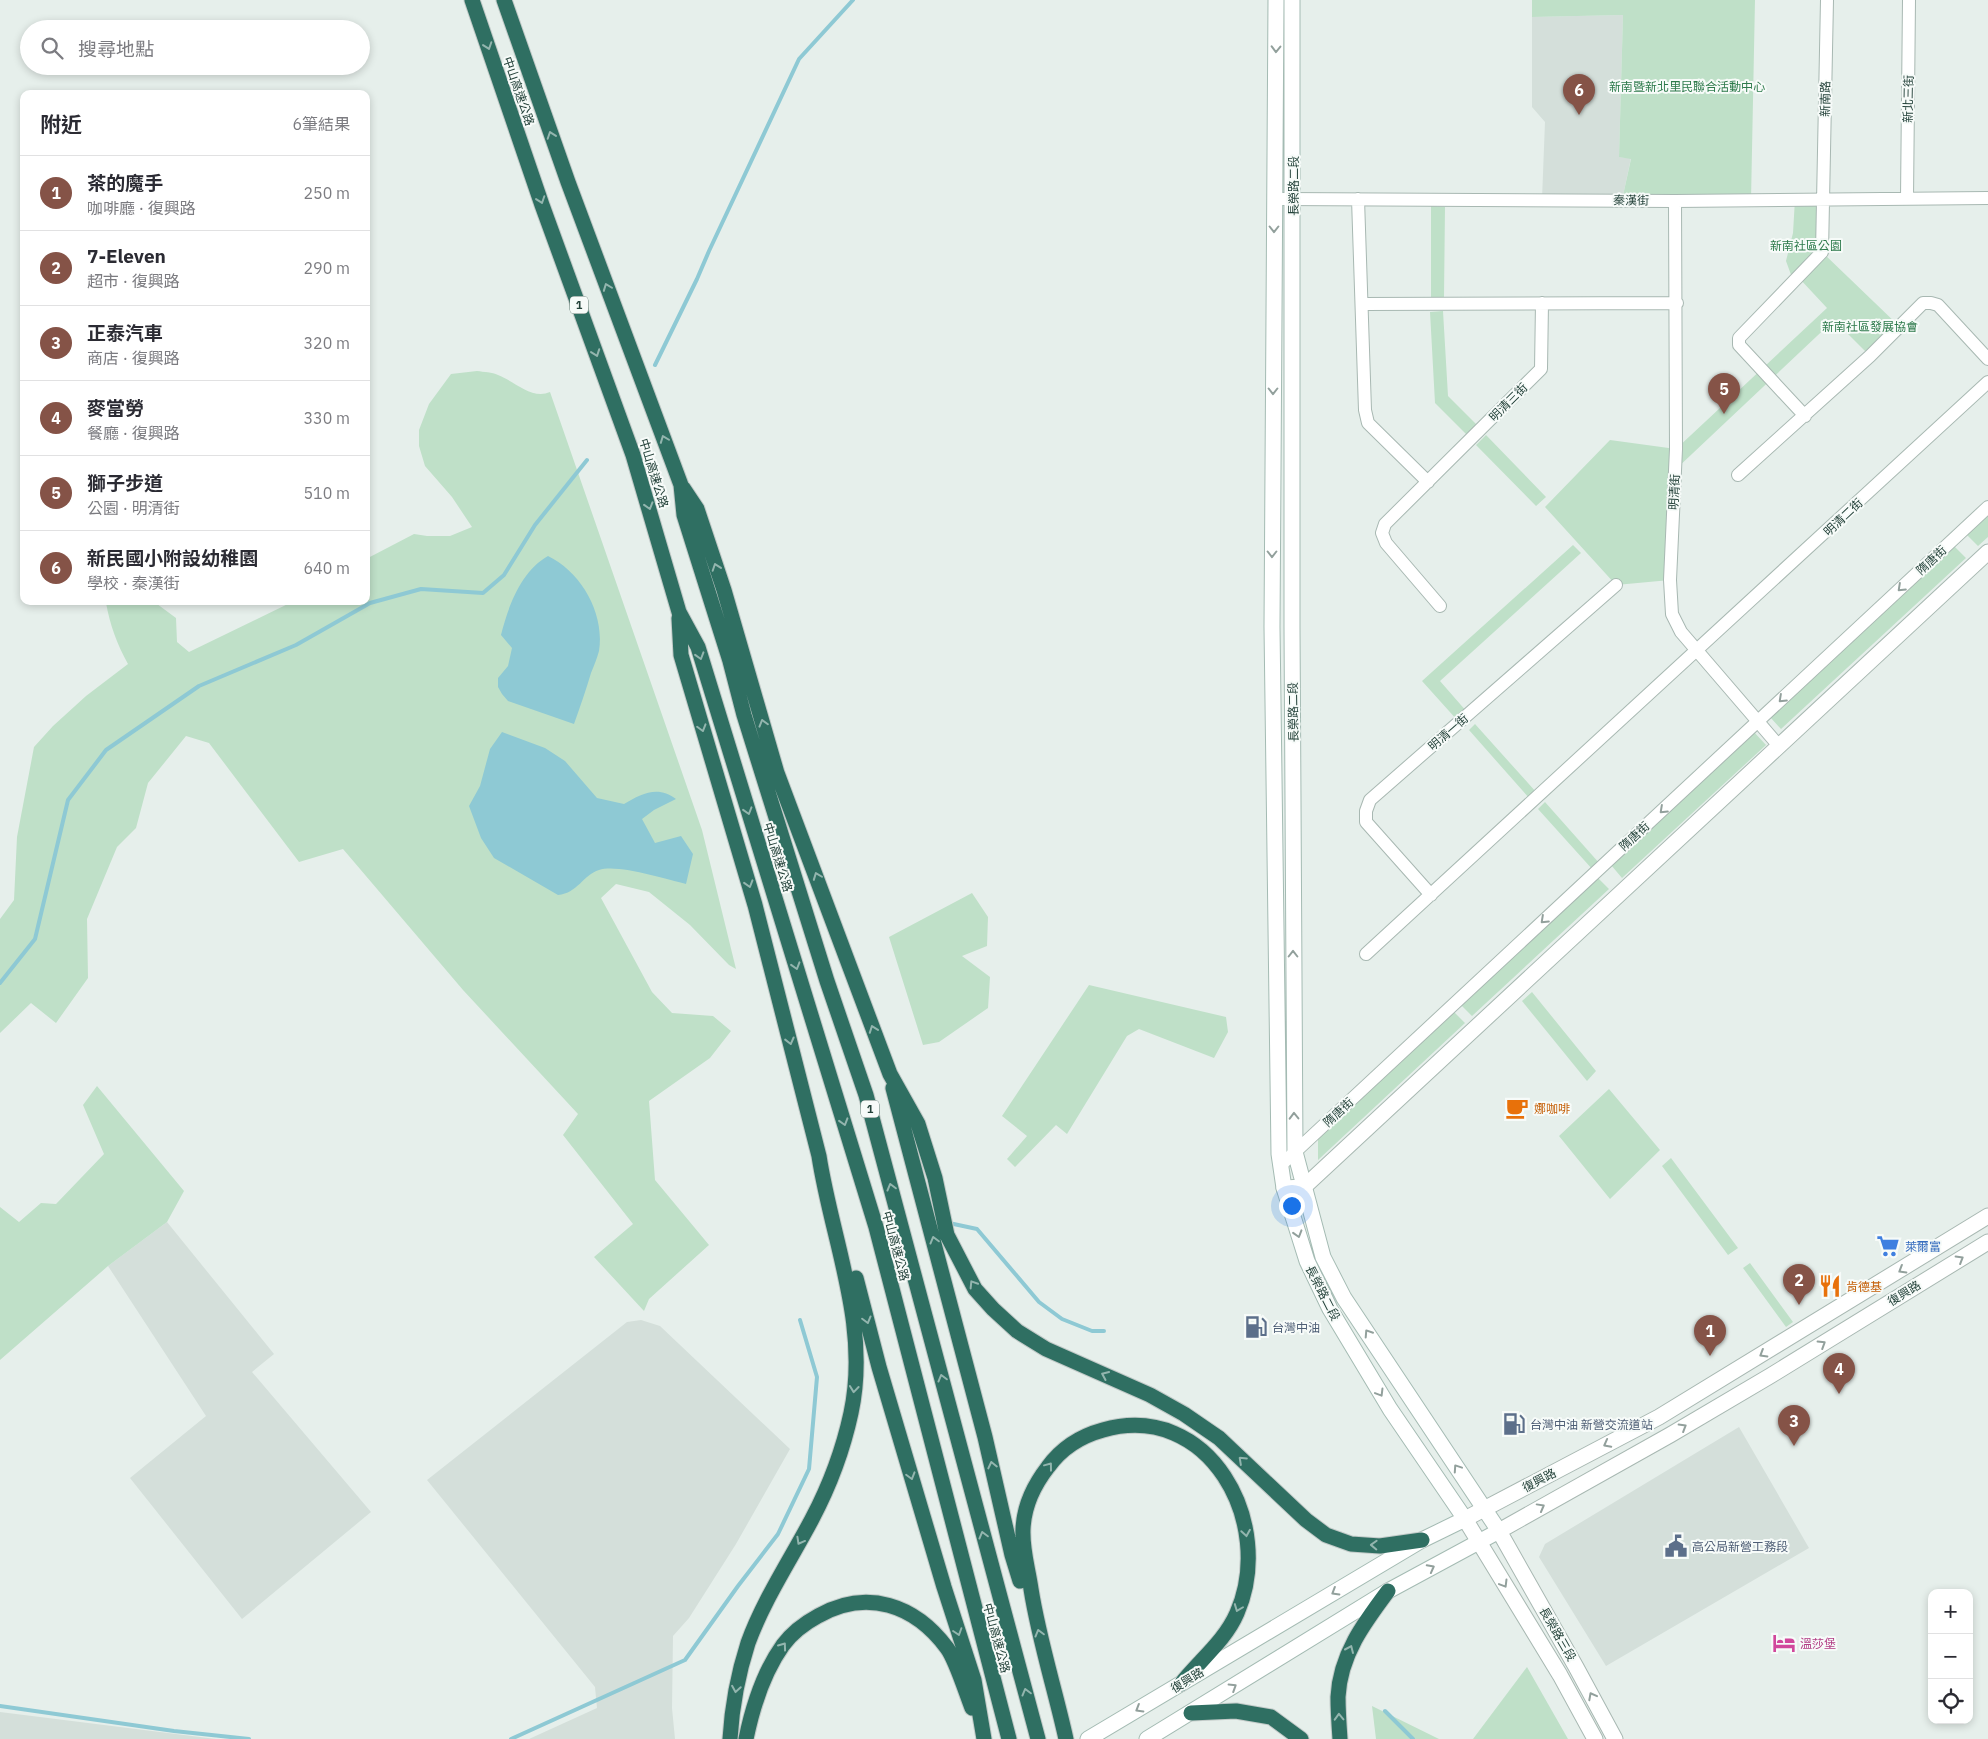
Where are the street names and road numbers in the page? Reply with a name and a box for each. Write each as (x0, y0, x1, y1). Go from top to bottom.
street label: 中山高速公路 (500, 55, 538, 127)
street label: 新北三街 (1900, 75, 1916, 123)
street label: 新南路 (1817, 81, 1833, 117)
street label: 長榮路二段 (1286, 156, 1301, 216)
street label: 秦漢街 (1613, 192, 1649, 208)
road number: 1 (570, 296, 588, 314)
street label: 明清三街 (1486, 380, 1530, 424)
street label: 中山高速公路 (636, 436, 672, 510)
street label: 明清街 (1666, 474, 1682, 510)
street label: 明清二街 (1820, 495, 1866, 539)
street label: 隋唐街 (1913, 542, 1949, 578)
street label: 長榮路二段 (1285, 682, 1301, 742)
street label: 明清一街 (1425, 711, 1471, 753)
street label: 隋唐街 (1616, 818, 1652, 854)
street label: 中山高速公路 (760, 820, 796, 894)
street label: 隋唐街 (1320, 1094, 1356, 1130)
road number: 1 (861, 1100, 879, 1118)
street label: 中山高速公路 (879, 1209, 913, 1283)
street label: 長榮路二段 (1303, 1263, 1343, 1323)
street label: 復興路 (1885, 1277, 1923, 1309)
street label: 復興路 (1520, 1465, 1558, 1495)
street label: 中山高速公路 (980, 1601, 1014, 1675)
street label: 長榮路三段 (1537, 1604, 1579, 1664)
street label: 復興路 (1168, 1664, 1206, 1696)

